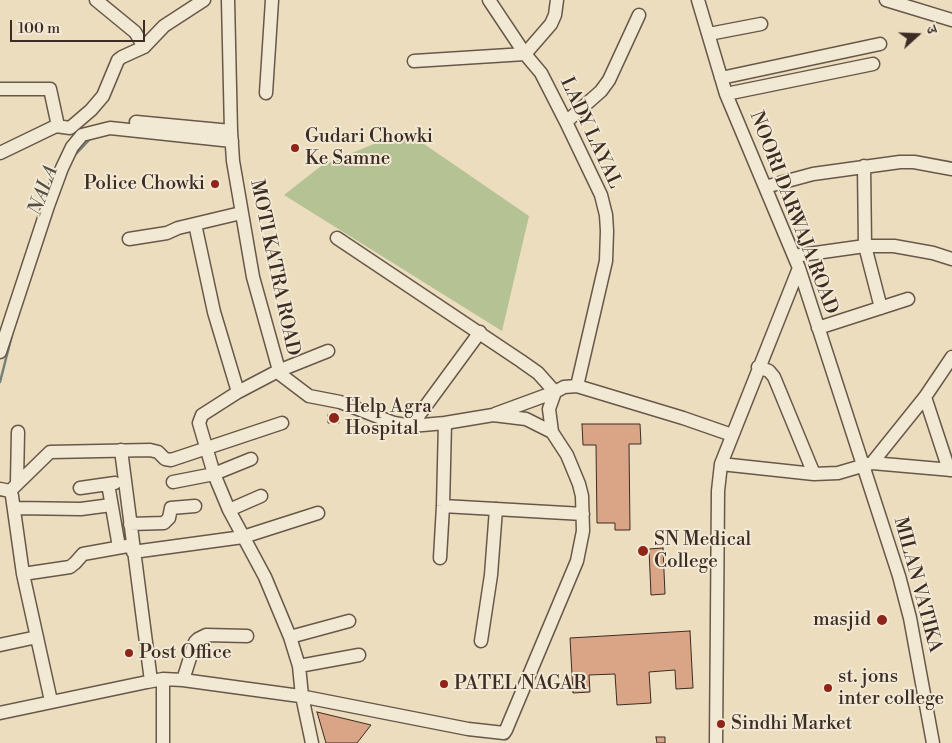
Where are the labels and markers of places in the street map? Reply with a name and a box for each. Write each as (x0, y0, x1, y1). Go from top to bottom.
place label: Gudari Chowki Ke Samne (305, 126, 433, 170)
marker: Gudari Chowki Ke Samne (289, 142, 301, 154)
place label: Police Chowki (84, 173, 205, 195)
marker: Police Chowki (209, 178, 221, 190)
place label: Help Agra Hospital (345, 396, 432, 440)
marker: Help Agra Hospital (327, 411, 341, 425)
place label: SN Medical College (654, 529, 751, 573)
marker: SN Medical College (636, 544, 650, 558)
place label: masjid (813, 609, 871, 631)
marker: masjid (875, 613, 889, 627)
place label: Post Office (139, 642, 232, 664)
marker: Post Office (123, 647, 135, 659)
place label: st. jons inter college (838, 666, 944, 710)
place label: PATEL NAGAR (454, 673, 586, 695)
marker: PATEL NAGAR (438, 678, 450, 690)
marker: st. jons inter college (822, 682, 834, 694)
place label: Sindhi Market (731, 713, 852, 735)
marker: Sindhi Market (715, 718, 727, 730)

